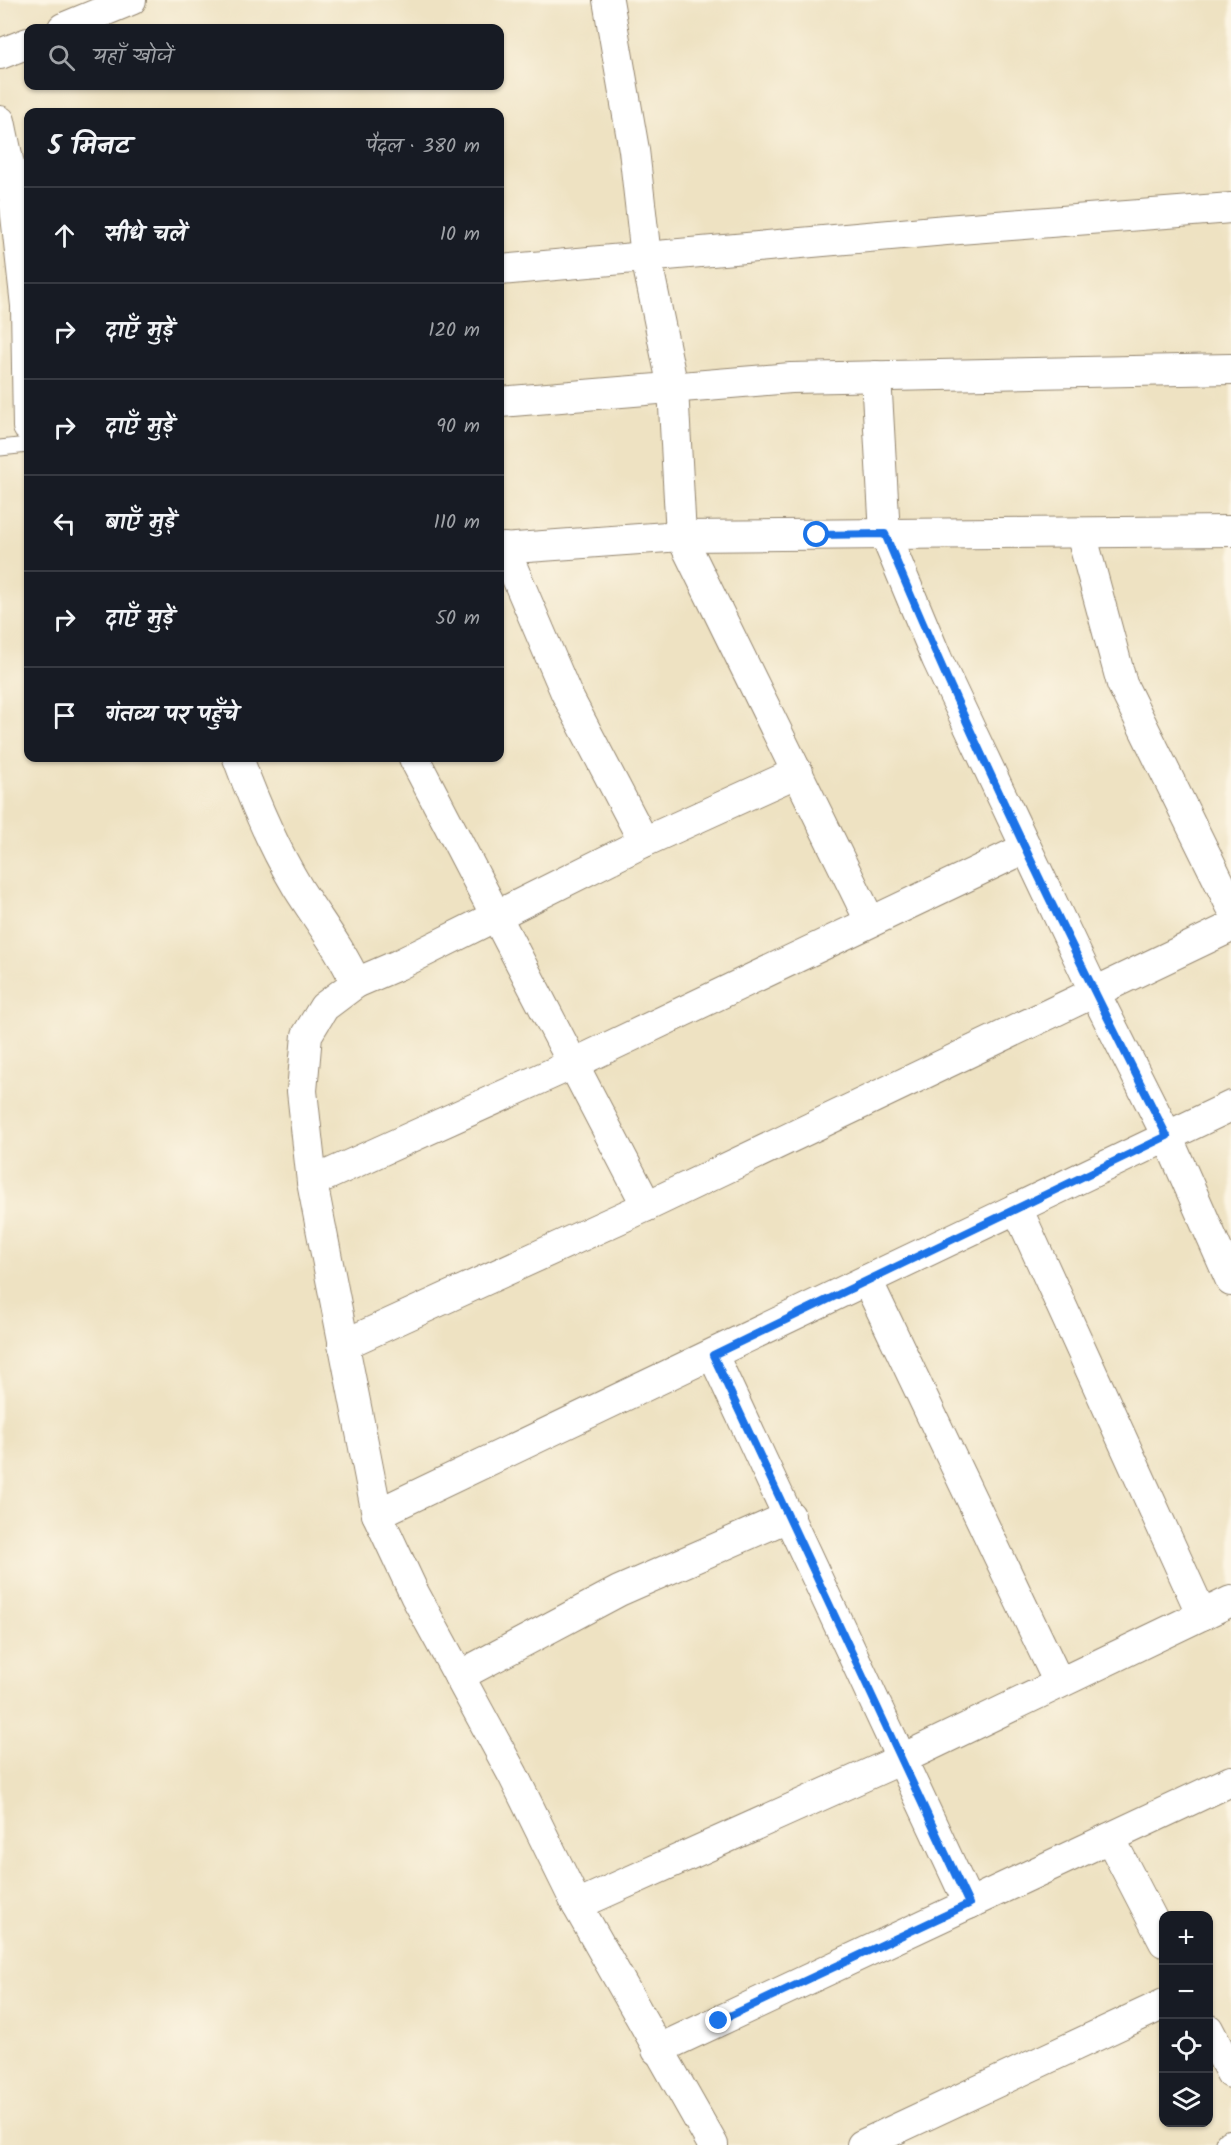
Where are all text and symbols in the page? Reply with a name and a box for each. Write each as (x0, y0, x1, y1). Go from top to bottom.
search box (24, 24, 504, 90)
text: यहाँ खोजें (93, 40, 172, 75)
icon: search (45, 41, 78, 74)
text: 5 मिनट (48, 126, 130, 168)
text: पैदल · 380 m (366, 131, 480, 163)
text: सीधे चलें (105, 218, 186, 253)
icon: ahead (48, 219, 81, 252)
text: 10 m (440, 219, 480, 251)
text: दाएँ मुड़ें (105, 314, 174, 349)
icon: right (48, 315, 81, 348)
text: 120 m (428, 315, 480, 347)
text: दाएँ मुड़ें (105, 410, 174, 445)
icon: right (48, 411, 81, 444)
text: 90 m (436, 411, 480, 443)
text: बाएँ मुड़ें (105, 506, 176, 541)
icon: left (48, 507, 81, 540)
text: 110 m (434, 507, 480, 539)
route start (803, 521, 829, 547)
text: दाएँ मुड़ें (105, 602, 174, 637)
icon: right (48, 603, 81, 636)
text: 50 m (435, 603, 480, 635)
text: गंतव्य पर पहुँचे (105, 698, 238, 733)
icon: arrive (48, 699, 81, 732)
map controls (1159, 1911, 1213, 2127)
button: + (1159, 1911, 1213, 1965)
button: − (1159, 1965, 1213, 2019)
route end (705, 2007, 731, 2033)
button: locate (1159, 2019, 1213, 2073)
button: layers (1159, 2073, 1213, 2127)

